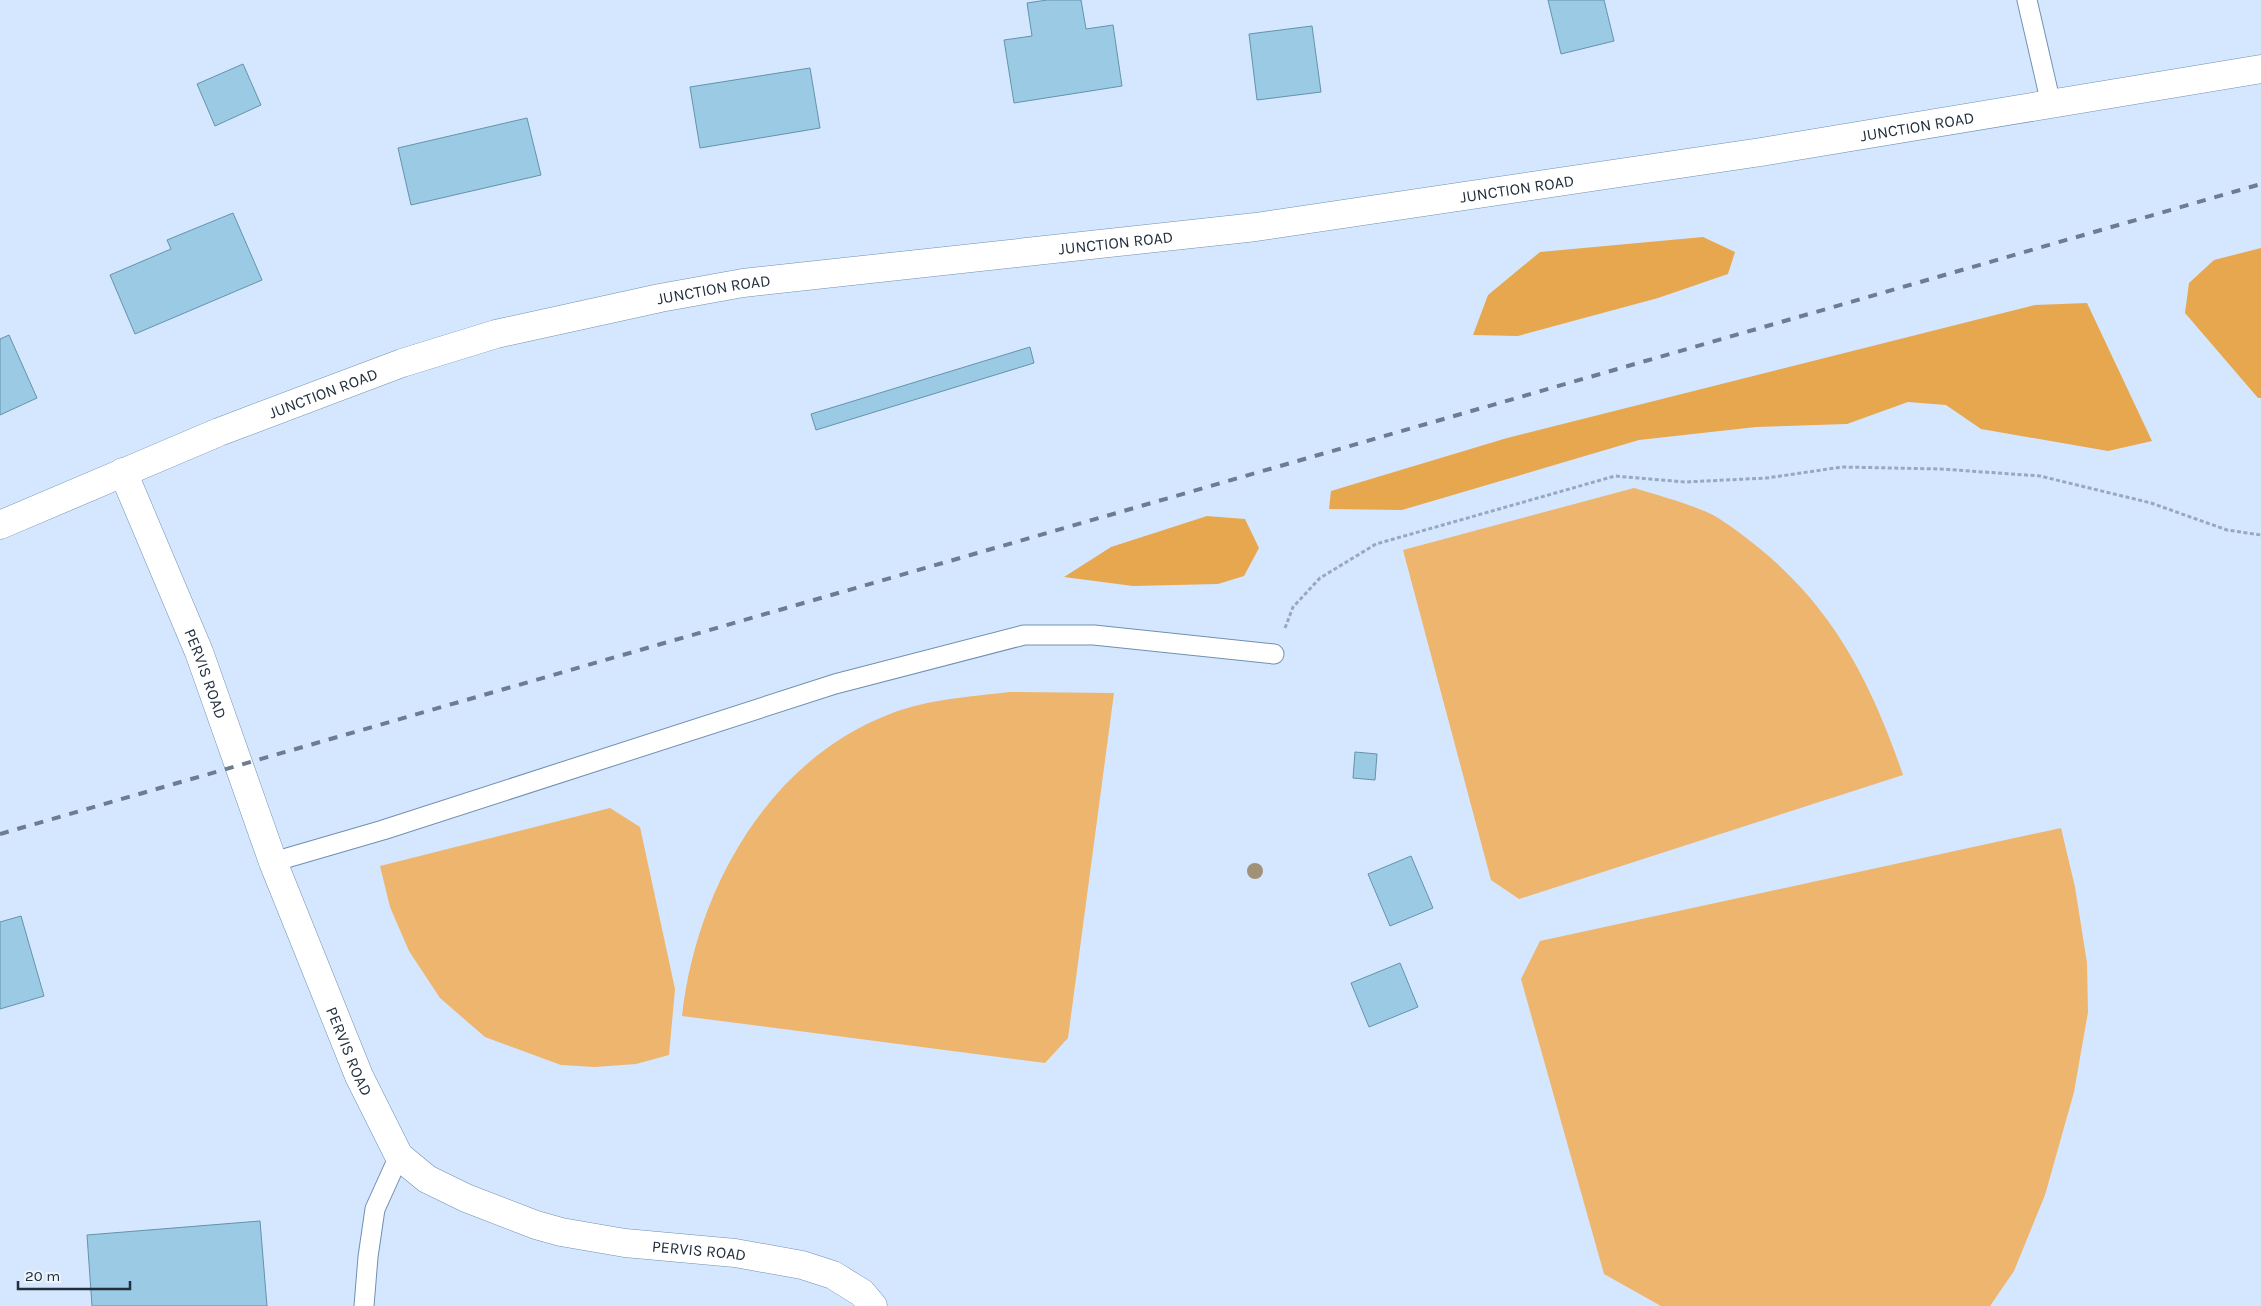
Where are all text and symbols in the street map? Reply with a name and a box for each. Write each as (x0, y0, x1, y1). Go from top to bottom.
street label: JUNCTION ROAD (1859, 107, 1976, 145)
street label: JUNCTION ROAD (1459, 170, 1575, 206)
street label: JUNCTION ROAD (1057, 227, 1174, 258)
street label: JUNCTION ROAD (655, 271, 771, 308)
street label: JUNCTION ROAD (266, 364, 380, 422)
street label: PERVIS ROAD (181, 626, 231, 721)
street label: PERVIS ROAD (323, 1004, 377, 1099)
street label: PERVIS ROAD (651, 1236, 748, 1264)
scale bar (18, 1258, 130, 1290)
text: 20 m (25, 1267, 60, 1285)

